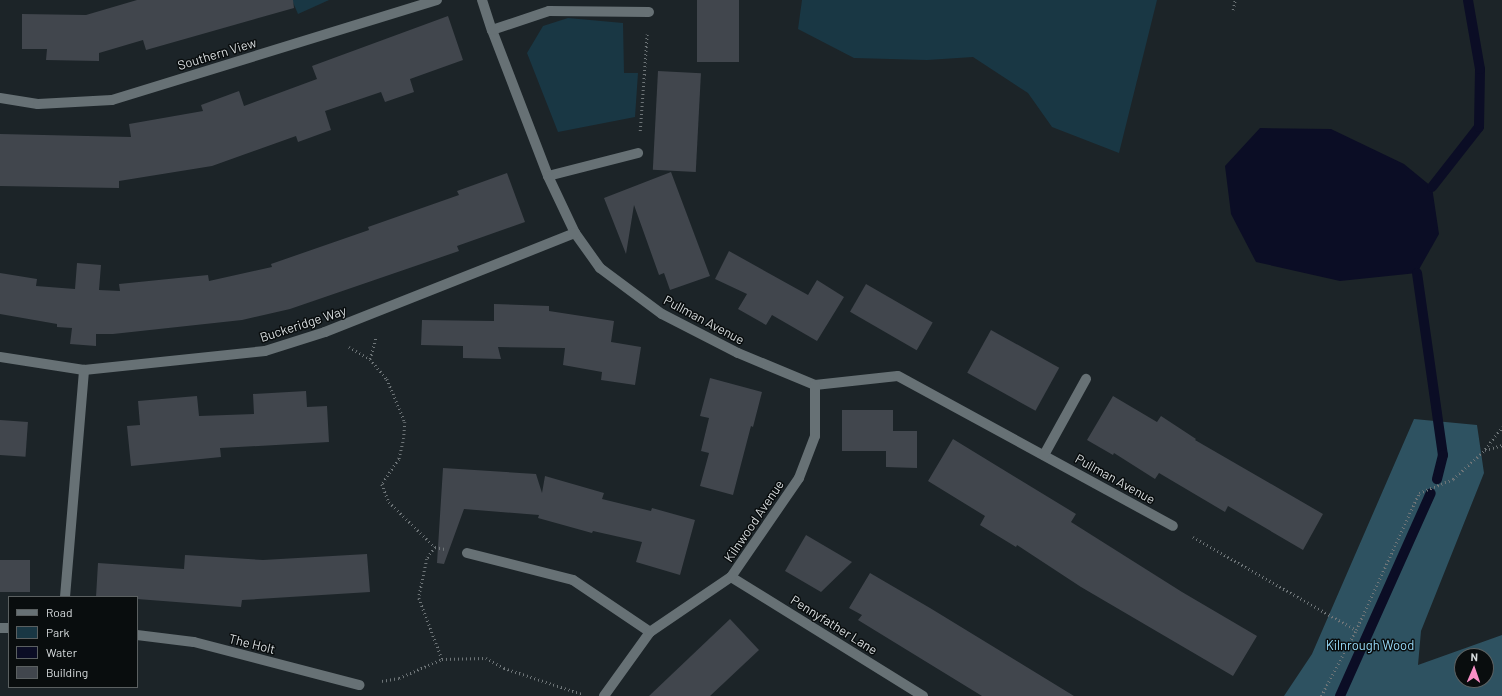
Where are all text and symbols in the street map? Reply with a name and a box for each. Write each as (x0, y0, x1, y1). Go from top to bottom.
street label: Southern View (176, 35, 258, 73)
street label: Pullman Avenue (661, 292, 747, 348)
street label: Buckeridge Way (258, 303, 348, 345)
street label: Pullman Avenue (1072, 451, 1158, 507)
street label: Kilnwood Avenue (721, 477, 787, 565)
street label: Pennyfather Lane (788, 592, 880, 658)
legend (8, 596, 138, 688)
text: Road (46, 605, 73, 619)
text: Park (46, 625, 70, 639)
street label: The Holt (227, 631, 277, 657)
park label: Kilnrough Wood (1326, 637, 1414, 653)
text: Water (46, 645, 77, 659)
north arrow (1454, 648, 1494, 688)
text: N (1471, 650, 1478, 663)
text: Building (46, 665, 88, 679)

